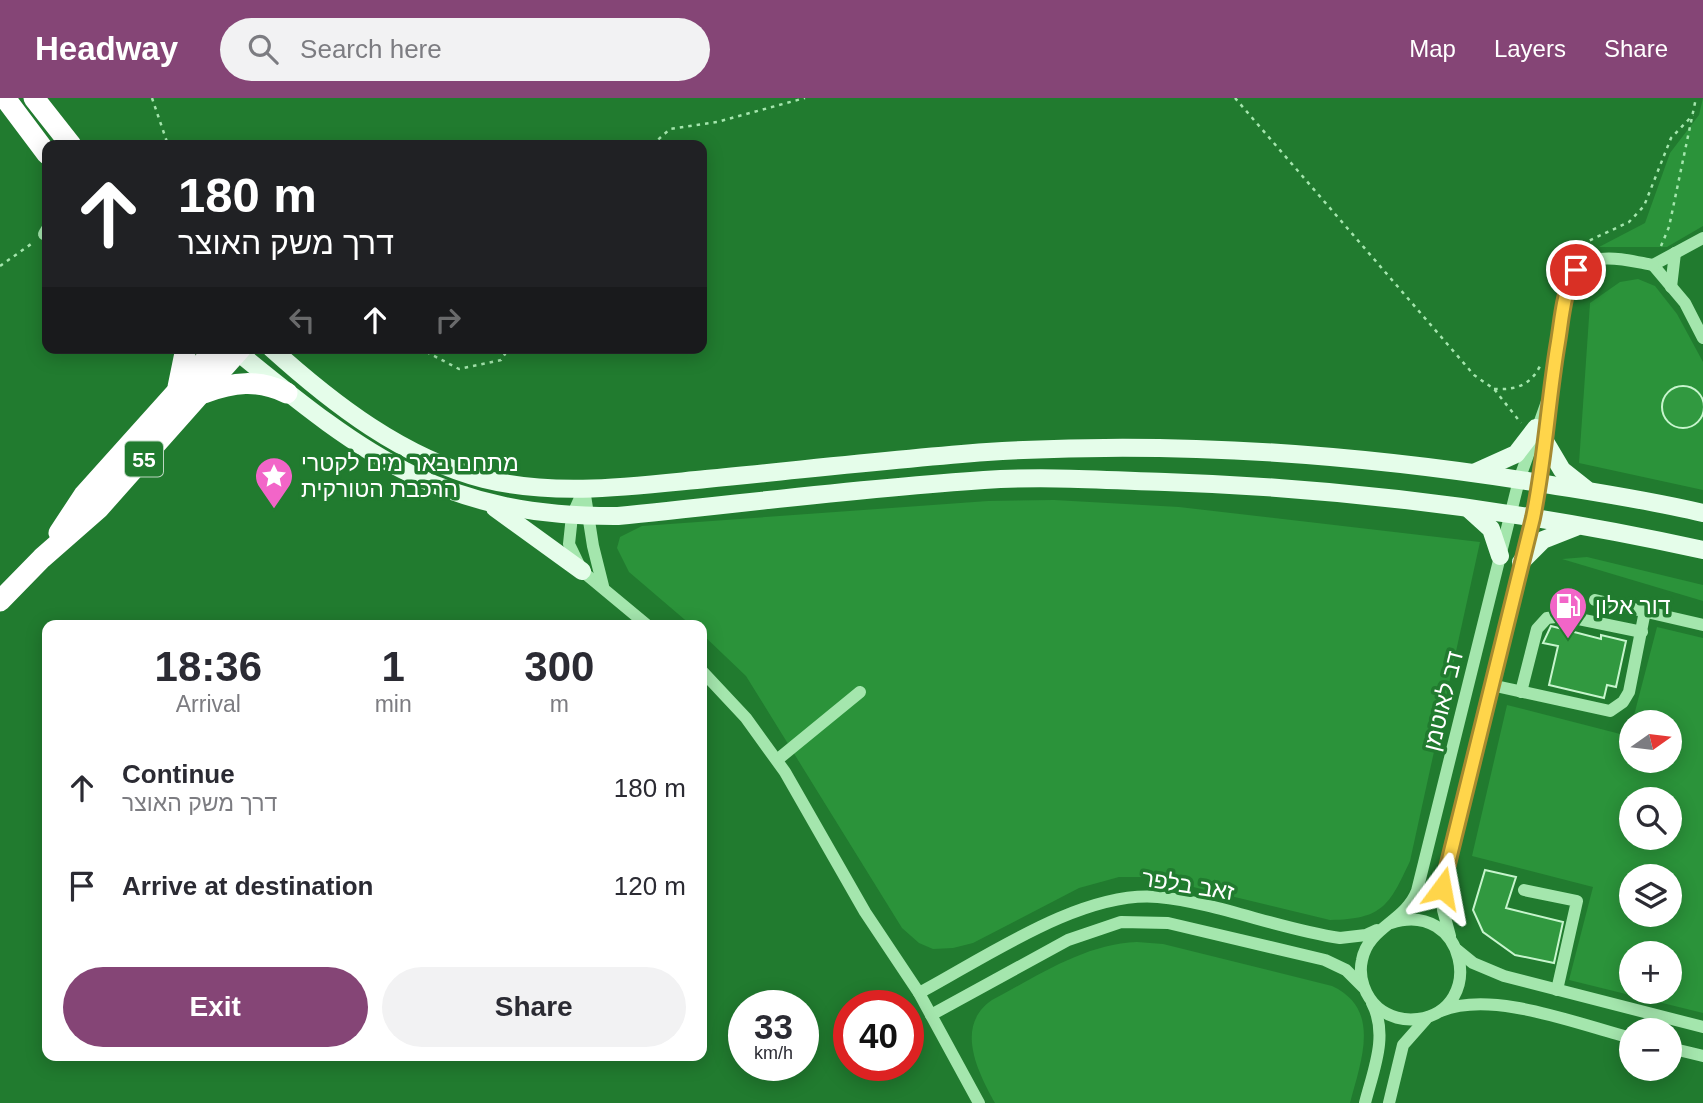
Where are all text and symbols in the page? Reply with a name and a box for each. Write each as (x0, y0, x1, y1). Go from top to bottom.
search box (220, 18, 710, 81)
text: Headway (35, 30, 178, 67)
icon: search (244, 30, 282, 68)
text: Search here (300, 34, 442, 64)
text: Map (1409, 35, 1456, 62)
text: Layers (1494, 35, 1566, 62)
text: Share (1604, 35, 1668, 62)
icon: ahead (63, 168, 154, 259)
text: 180 m (178, 168, 317, 222)
text: דרך משק האוצר (178, 225, 394, 261)
pin (1546, 240, 1606, 300)
icon: arrive (1557, 251, 1595, 289)
icon: left (283, 301, 321, 339)
icon: ahead (356, 301, 394, 339)
icon: right (429, 301, 467, 339)
road number: 55 (125, 442, 163, 476)
place label: מתחם באר מים לקטרי הרכבת הטורקית (301, 450, 519, 502)
place icon: מתחם באר מים לקטרי הרכבת הטורקית (253, 455, 295, 510)
fuel station icon: דור אלון (1547, 585, 1589, 640)
place label: דור אלון (1595, 593, 1671, 619)
text: 18:36 (155, 643, 262, 690)
text: 1 (381, 643, 405, 690)
text: 300 (524, 643, 594, 690)
street label: דב לאוטמן (1418, 648, 1468, 753)
text: Arrival (176, 691, 241, 717)
text: min (375, 691, 412, 717)
text: m (550, 691, 569, 717)
north arrow (1619, 710, 1682, 774)
map controls (1619, 710, 1682, 1081)
text: Continue (122, 759, 235, 789)
icon: ahead (63, 769, 101, 807)
text: 180 m (614, 773, 686, 803)
button: search (1619, 787, 1682, 850)
text: דרך משק האוצר (122, 790, 277, 816)
position arrow (1405, 851, 1479, 925)
button: layers (1619, 864, 1682, 927)
street label: זאב בלפר (1140, 865, 1237, 905)
icon: arrive (63, 867, 101, 905)
text: Arrive at destination (122, 871, 373, 901)
text: 120 m (614, 871, 686, 901)
button: + (1619, 941, 1682, 1004)
button: Exit (63, 967, 368, 1047)
button: Share (382, 967, 686, 1047)
speed limit sign: 40 (833, 990, 924, 1081)
text: 33 (754, 1007, 793, 1046)
button: − (1619, 1018, 1682, 1081)
text: km/h (754, 1043, 793, 1063)

